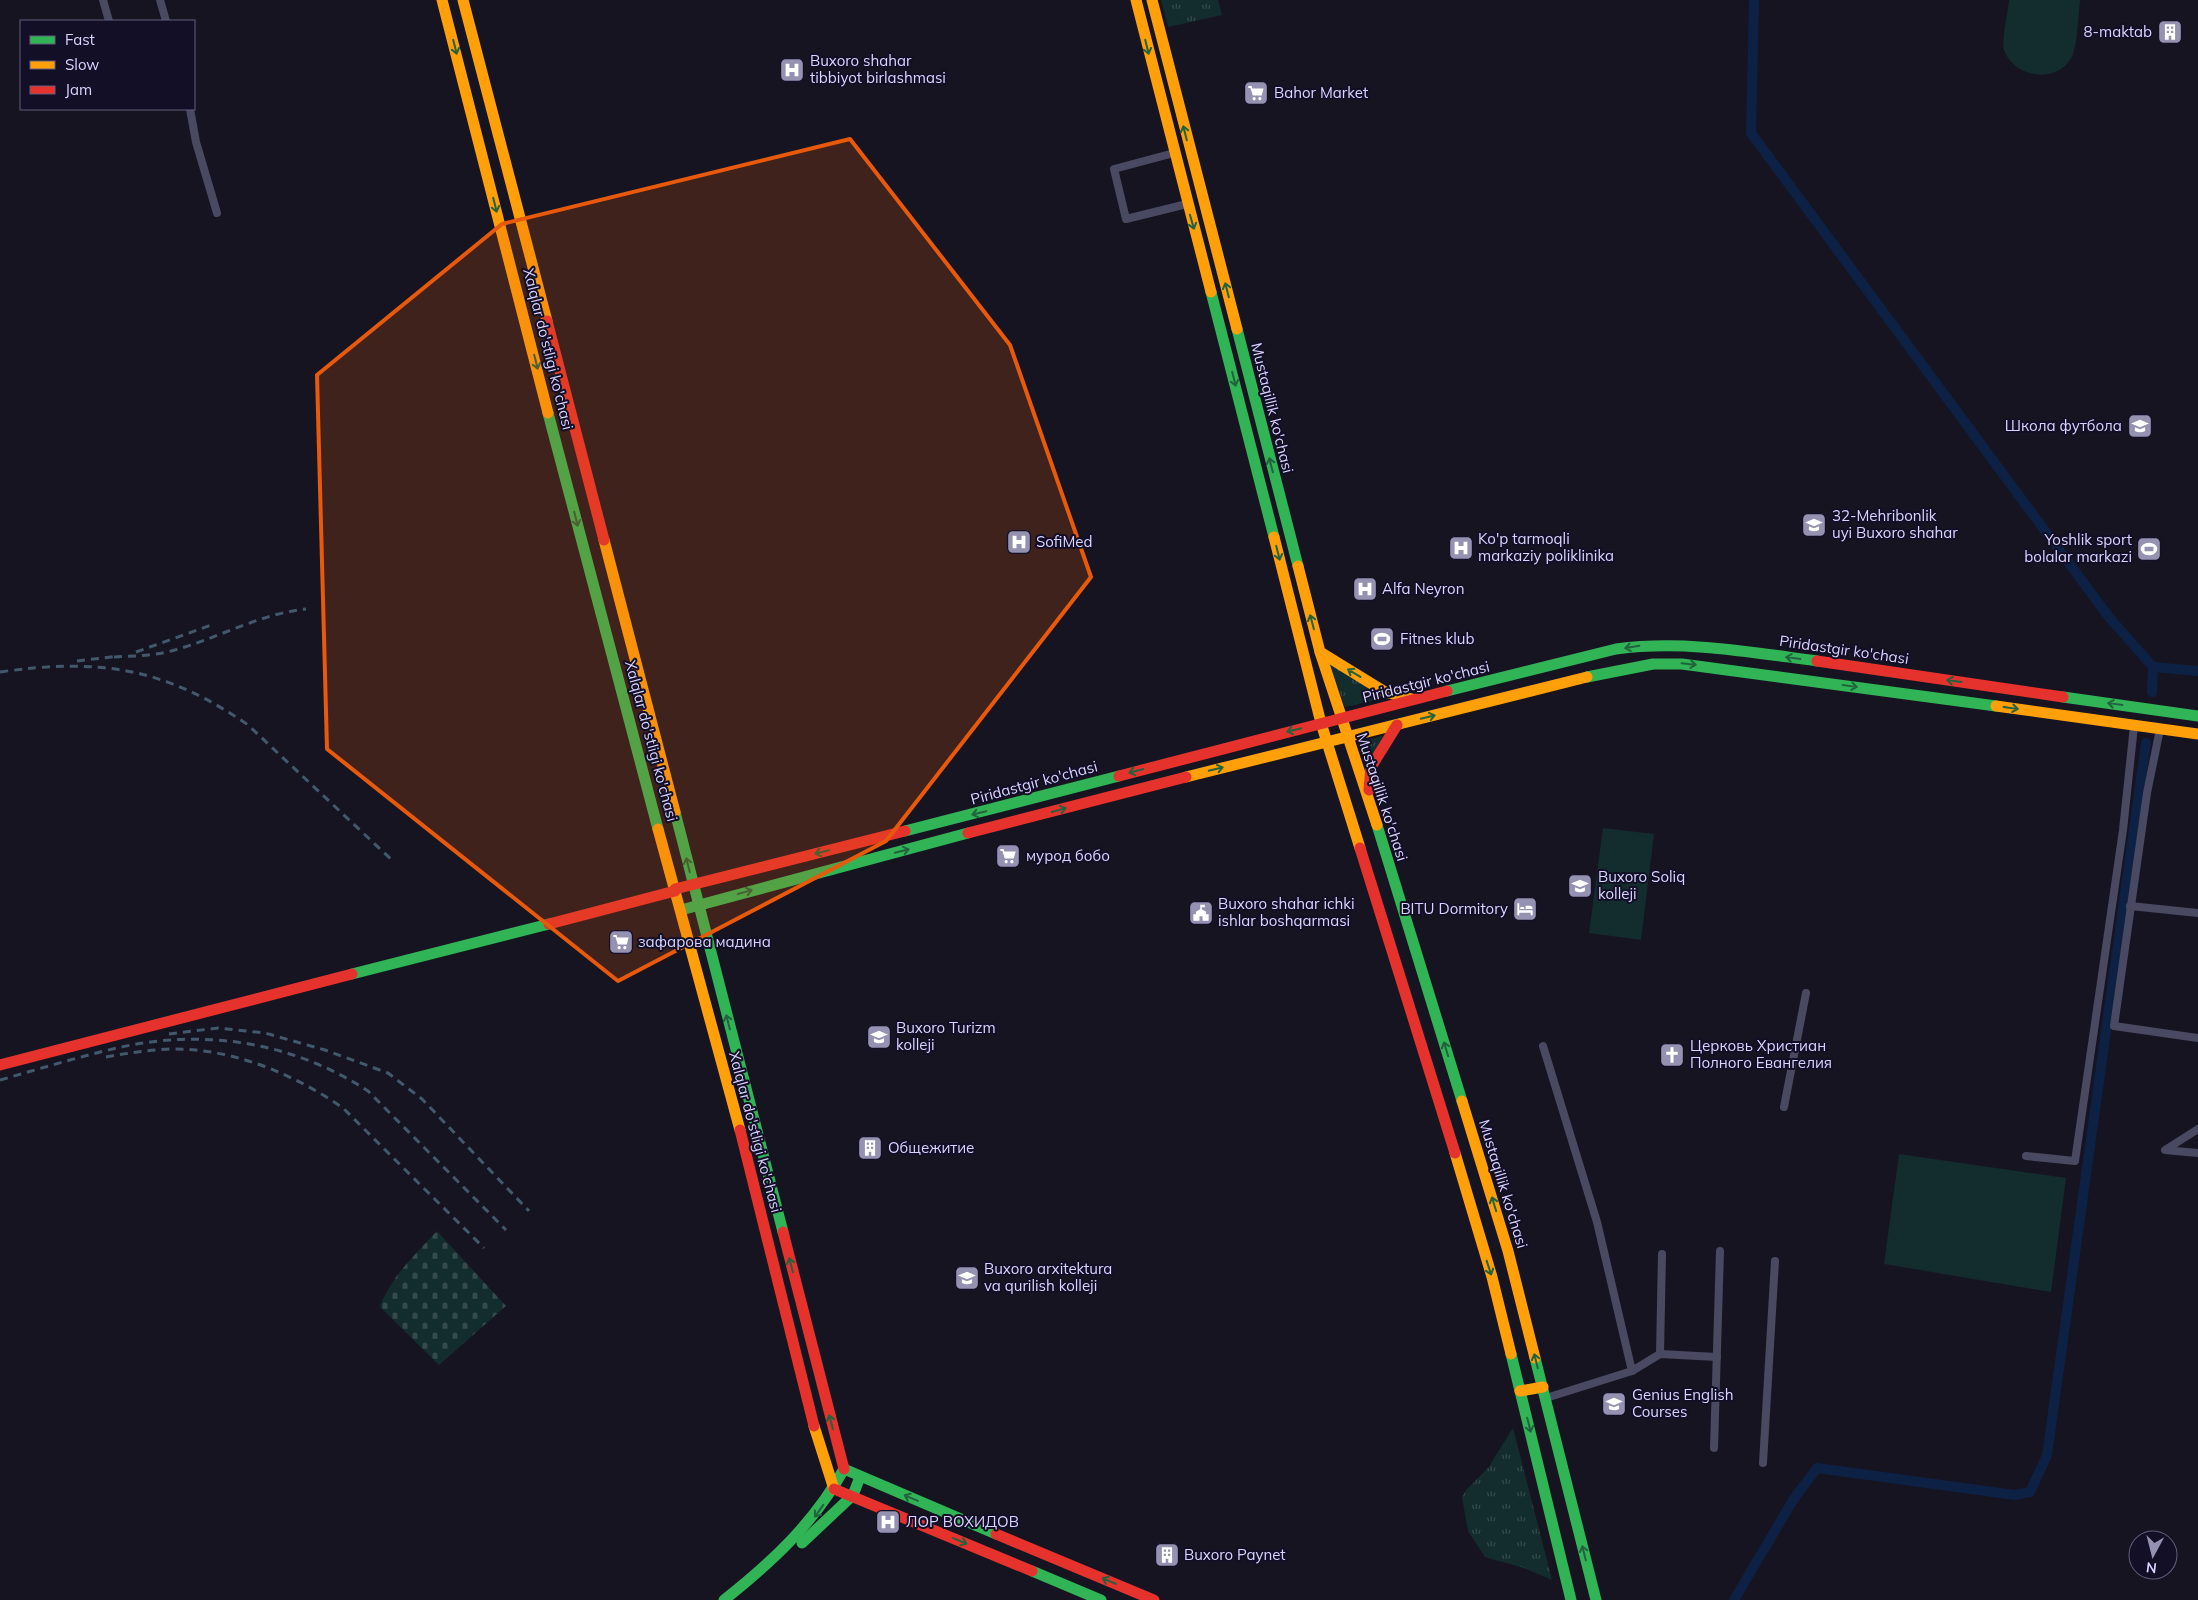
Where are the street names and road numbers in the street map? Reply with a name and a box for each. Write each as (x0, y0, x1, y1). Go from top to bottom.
street label: Xalqlar do'stligi ko'chasi (519, 266, 578, 432)
street label: Mustaqillik ko'chasi (1247, 341, 1298, 475)
street label: Piridastgir ko'chasi (1778, 631, 1910, 668)
street label: Piridastgir ko'chasi (1360, 657, 1491, 707)
street label: Xalqlar do'stligi ko'chasi (621, 658, 682, 824)
street label: Mustaqillik ko'chasi (1353, 730, 1412, 863)
street label: Piridastgir ko'chasi (968, 756, 1099, 809)
street label: Xalqlar do'stligi ko'chasi (725, 1049, 786, 1215)
street label: Mustaqillik ko'chasi (1475, 1117, 1532, 1251)

